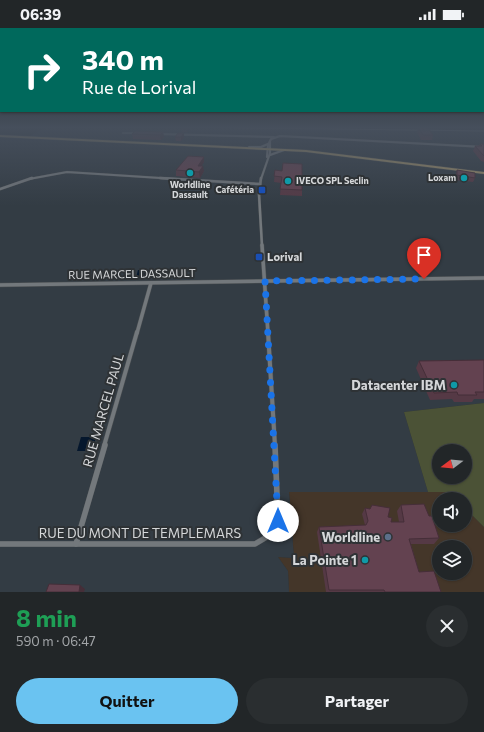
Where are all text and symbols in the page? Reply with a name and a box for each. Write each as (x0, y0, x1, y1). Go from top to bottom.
text: 06:39 (20, 5, 61, 23)
text: 340 m (82, 42, 164, 76)
icon: right (16, 44, 68, 96)
text: Rue de Lorival (82, 76, 196, 98)
marker: Worldline Dassault (185, 168, 195, 178)
place label: Loxam (428, 172, 456, 183)
marker: Loxam (459, 173, 469, 183)
place label: IVECO SPL Seclin (296, 175, 369, 186)
marker: IVECO SPL Seclin (283, 176, 293, 186)
place label: Worldline Dassault (170, 179, 211, 200)
place label: Cafétéria (215, 184, 254, 195)
marker: Cafétéria (257, 185, 267, 195)
pin (407, 238, 441, 279)
icon: arrive (413, 244, 435, 266)
place label: Lorival (267, 250, 302, 263)
marker: Lorival (254, 252, 264, 262)
street label: RUE MARCEL DASSAULT (68, 266, 196, 281)
street label: RUE MARCEL PAUL (79, 351, 127, 469)
place label: Datacenter IBM (351, 377, 446, 393)
marker: Datacenter IBM (449, 380, 459, 390)
north arrow (432, 444, 472, 484)
map controls (432, 444, 472, 580)
button: sound (432, 492, 472, 532)
position arrow (257, 500, 299, 542)
street label: RUE DU MONT DE TEMPLEMARS (39, 525, 242, 541)
place label: Worldline (321, 529, 380, 545)
marker: Worldline (383, 532, 393, 542)
button: layers (432, 540, 472, 580)
place label: La Pointe 1 (292, 552, 357, 568)
marker: La Pointe 1 (360, 555, 370, 565)
text: 8 min (16, 603, 77, 632)
button: close (426, 605, 468, 647)
text: 590 m · 06:47 (16, 633, 96, 649)
button: Quitter (16, 678, 238, 724)
button: Partager (246, 678, 468, 724)

